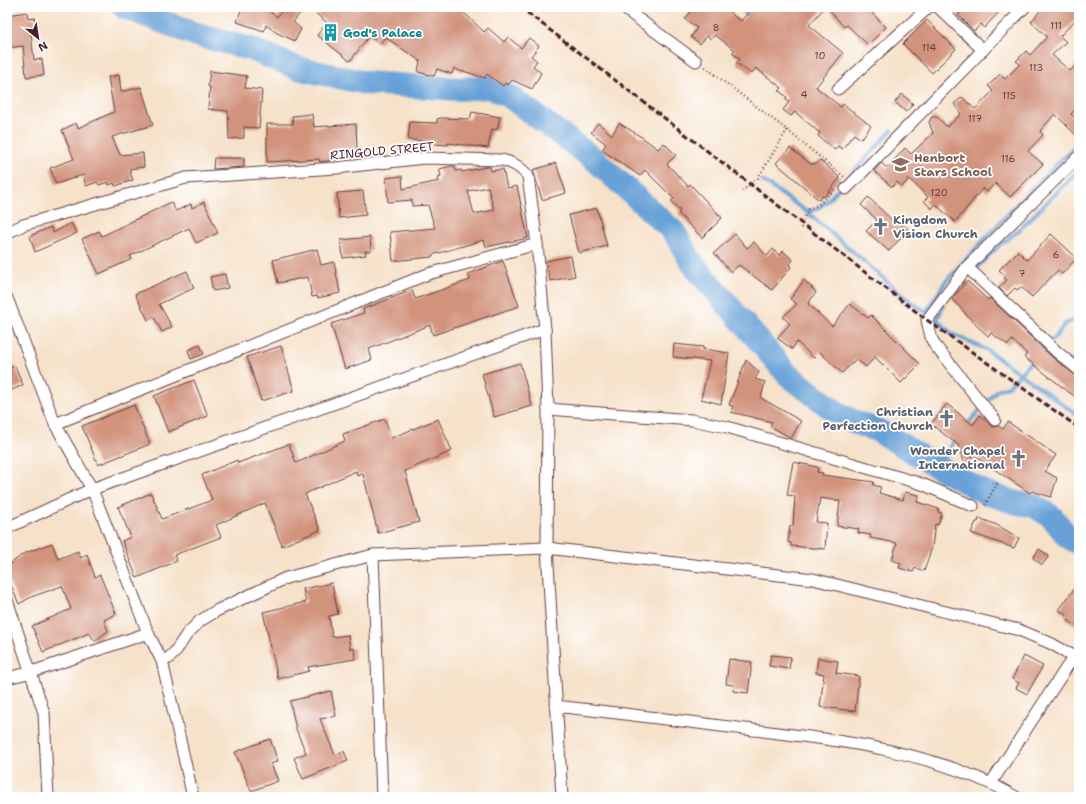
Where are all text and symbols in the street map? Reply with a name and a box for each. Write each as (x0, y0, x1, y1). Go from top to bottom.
north arrow (18, 18, 58, 58)
house number: 111 (1050, 19, 1062, 32)
house number: 8 (713, 21, 720, 34)
building icon: God's Palace (320, 23, 340, 43)
place label: God's Palace (343, 25, 423, 41)
text: N (35, 38, 50, 55)
house number: 114 (922, 41, 936, 54)
house number: 10 (815, 49, 825, 62)
house number: 113 (1029, 61, 1043, 74)
house number: 4 (801, 88, 808, 101)
house number: 115 (1002, 89, 1016, 102)
house number: 117 (968, 112, 982, 125)
street label: RINGOLD STREET (329, 138, 435, 164)
place label: Henbort Stars School (914, 150, 992, 180)
house number: 116 (1001, 152, 1015, 165)
school or university icon: Henbort Stars School (891, 155, 911, 175)
house number: 120 (930, 186, 948, 199)
place label: Kingdom Vision Church (893, 212, 978, 242)
church icon: Kingdom Vision Church (870, 217, 890, 237)
house number: 6 (1053, 248, 1060, 261)
house number: 7 (1019, 267, 1026, 280)
place label: Christian Perfection Church (823, 404, 933, 434)
church icon: Christian Perfection Church (936, 409, 956, 429)
place label: Wonder Chapel International (910, 443, 1005, 473)
church icon: Wonder Chapel International (1008, 448, 1028, 468)

